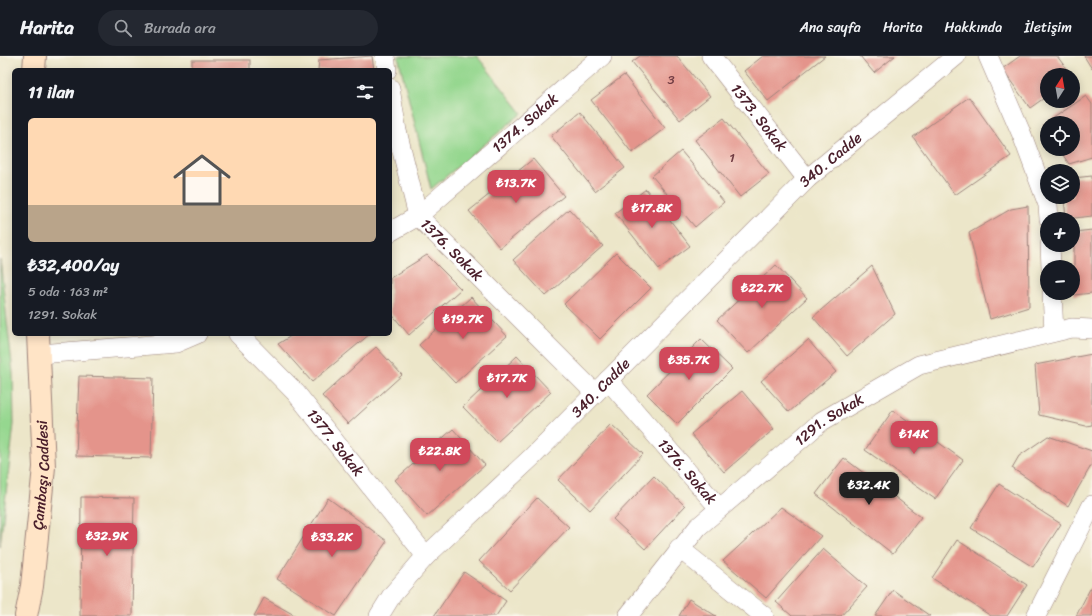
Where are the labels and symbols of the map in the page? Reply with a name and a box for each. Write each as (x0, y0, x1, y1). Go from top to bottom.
house number: 3 (667, 68, 675, 91)
north arrow (1040, 68, 1080, 108)
street label: 1373. Sokak (724, 78, 794, 157)
street label: 1374. Sokak (486, 86, 564, 160)
street label: 340. Cadde (792, 125, 868, 193)
house number: 1 (729, 146, 735, 169)
pin: ₺13.7K (483, 170, 549, 204)
pin: ₺17.8K (619, 195, 685, 229)
street label: 1376. Sokak (414, 212, 490, 288)
pin: ₺22.7K (729, 275, 795, 309)
pin: ₺19.7K (430, 306, 496, 340)
pin: ₺35.7K (656, 347, 722, 381)
street label: 340. Cadde (565, 351, 637, 424)
pin: ₺17.7K (474, 365, 540, 399)
street label: 1291. Sokak (788, 386, 869, 452)
street label: 1377. Sokak (300, 403, 371, 482)
street label: Çambaşı Caddesi (25, 419, 57, 531)
pin: ₺14K (890, 421, 938, 455)
street label: 1376. Sokak (651, 432, 724, 510)
pin: ₺22.8K (407, 438, 473, 472)
pin: ₺32.4K (836, 472, 902, 506)
pin: ₺32.9K (74, 523, 140, 557)
pin: ₺33.2K (299, 524, 365, 558)

